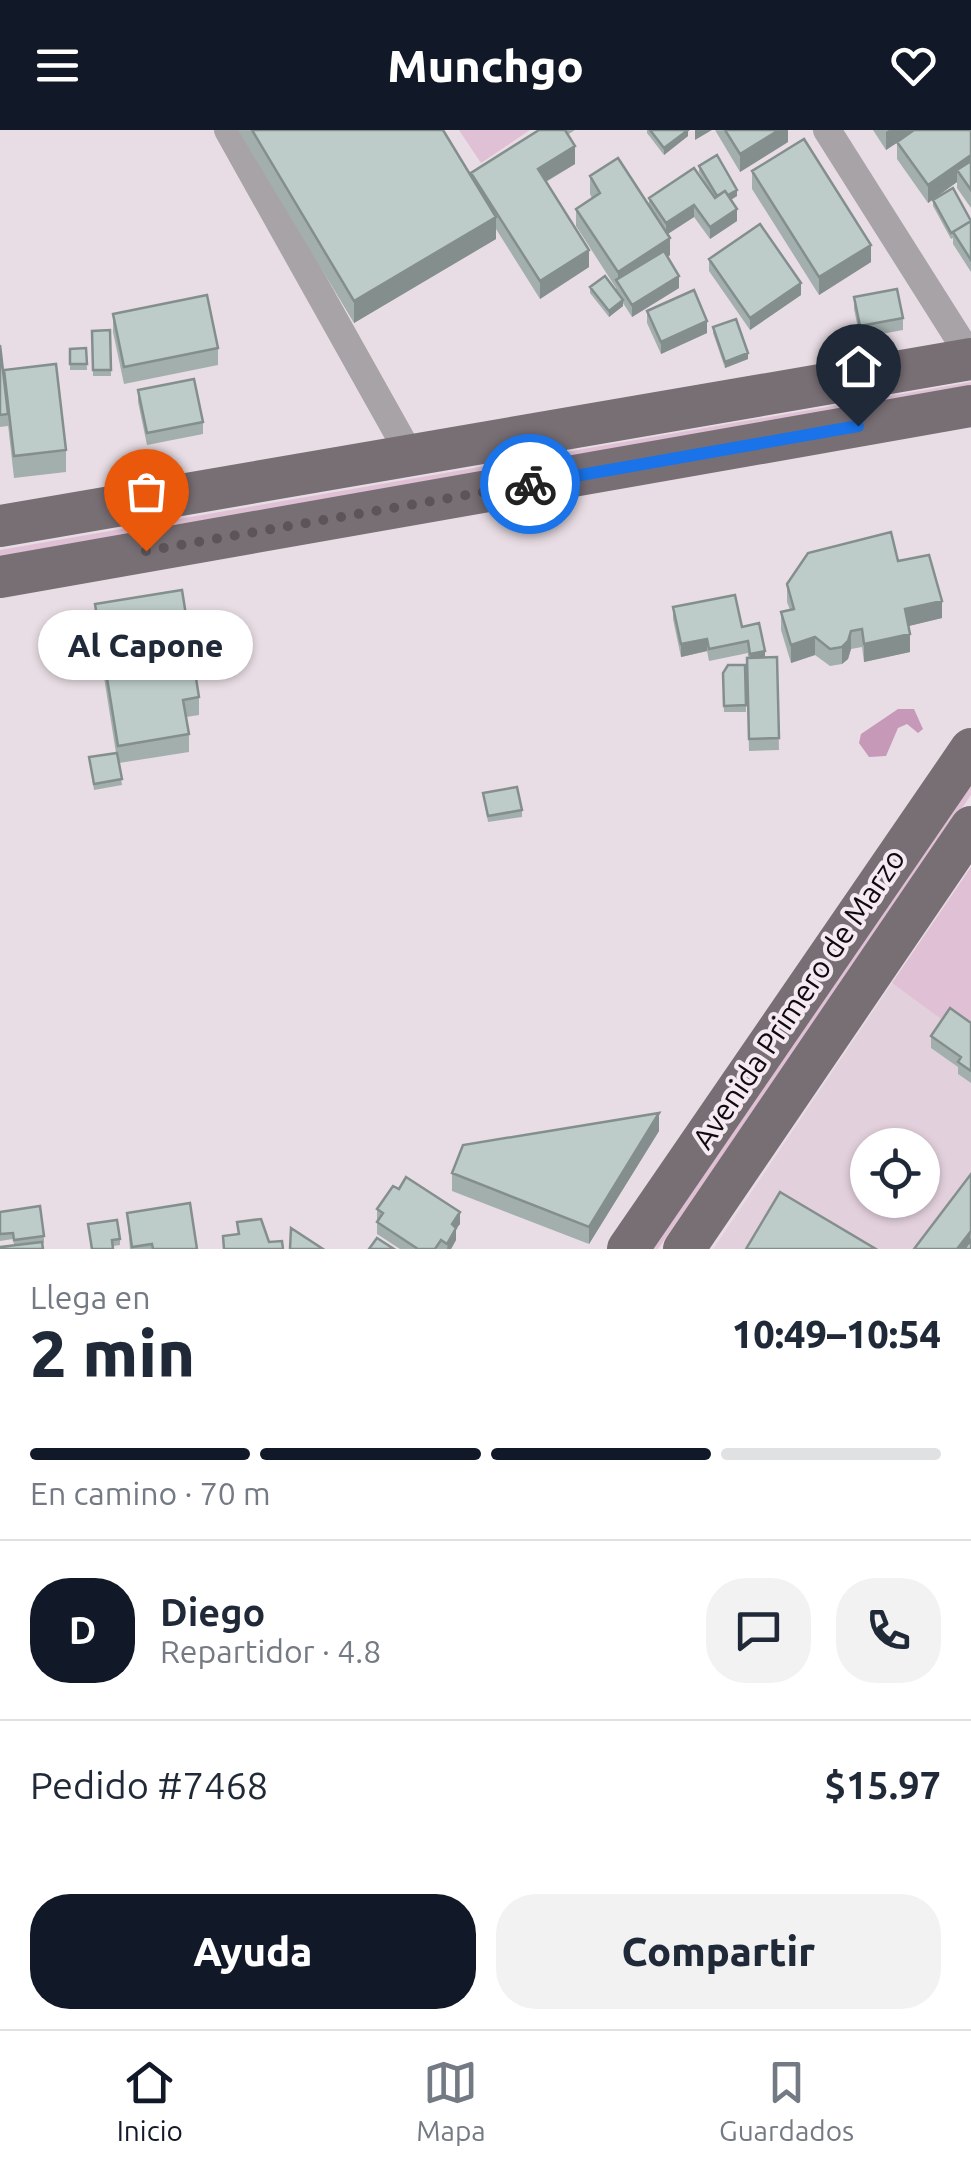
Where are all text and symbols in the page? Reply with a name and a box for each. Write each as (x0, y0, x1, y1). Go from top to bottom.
icon: menu (30, 38, 85, 93)
icon: heart (886, 38, 941, 93)
text: Munchgo (387, 40, 584, 91)
pin (816, 324, 901, 427)
icon: home (831, 339, 886, 394)
courier (480, 434, 580, 534)
pin (104, 449, 189, 552)
icon: bike (503, 457, 558, 512)
icon: bag (119, 464, 174, 519)
callout: Al Capone (38, 611, 254, 681)
text: Al Capone (68, 627, 223, 663)
street label: Avenida Primero de Marzo (685, 842, 911, 1155)
map controls (850, 1128, 940, 1218)
button: locate (850, 1128, 940, 1218)
text: Llega en (30, 1279, 150, 1315)
text: 10:49–10:54 (732, 1313, 941, 1355)
text: 2 min (30, 1316, 195, 1389)
text: En camino · 70 m (30, 1475, 271, 1511)
button: chat (706, 1578, 811, 1683)
button: phone (836, 1578, 941, 1683)
text: Diego (160, 1591, 265, 1633)
text: D (69, 1609, 96, 1651)
text: Repartidor · 4.8 (160, 1633, 381, 1669)
text: Pedido #7468 (30, 1764, 268, 1806)
text: $15.97 (824, 1764, 941, 1806)
button: Ayuda (30, 1894, 476, 2009)
button: Compartir (496, 1894, 941, 2009)
tab: Inicio (117, 2055, 183, 2146)
tab: Mapa (416, 2055, 486, 2146)
tab: Guardados (719, 2055, 854, 2146)

